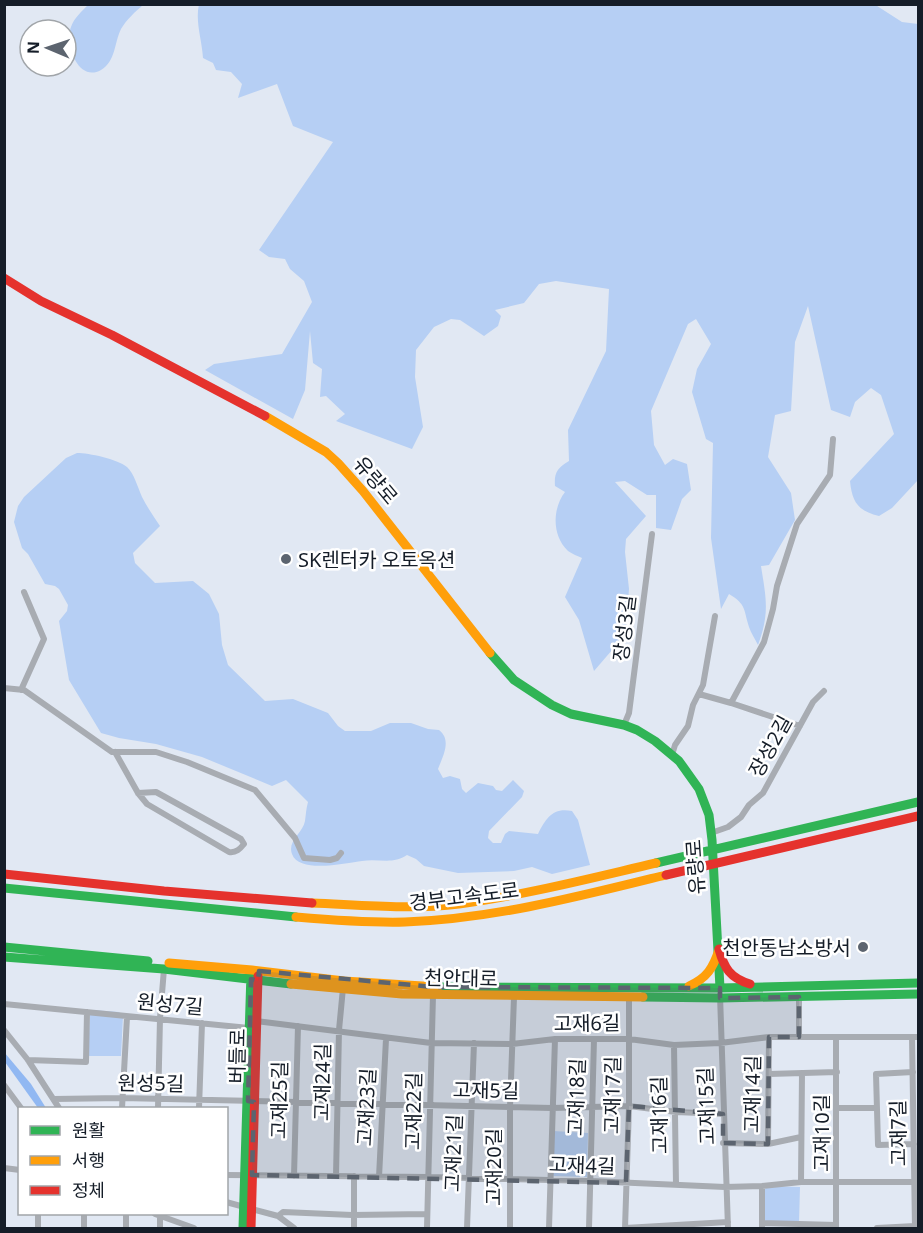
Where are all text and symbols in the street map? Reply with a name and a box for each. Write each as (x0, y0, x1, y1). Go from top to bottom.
north arrow (18, 18, 78, 78)
text: N (22, 41, 44, 54)
street label: 유량로 (348, 450, 404, 510)
place label: SK렌터카 오토옥션 (298, 546, 455, 573)
marker: SK렌터카 오토옥션 (279, 552, 293, 566)
street label: 장성3길 (607, 593, 641, 663)
street label: 장성2길 (742, 710, 798, 782)
street label: 유량로 (680, 839, 710, 895)
street label: 경부고속도로 (408, 876, 520, 916)
place label: 천안동남소방서 (722, 934, 851, 961)
marker: 천안동남소방서 (856, 940, 870, 954)
street label: 천안대로 (424, 964, 498, 992)
street label: 원성7길 (136, 988, 204, 1020)
street label: 고재6길 (553, 1009, 621, 1037)
street label: 버들로 (223, 1028, 251, 1084)
street label: 고재24길 (308, 1043, 336, 1121)
street label: 고재14길 (738, 1055, 766, 1133)
street label: 고재17길 (598, 1056, 626, 1134)
street label: 고재18길 (561, 1058, 591, 1136)
street label: 고재25길 (265, 1061, 293, 1139)
street label: 고재23길 (350, 1067, 382, 1147)
street label: 고재15길 (691, 1067, 721, 1145)
street label: 원성5길 (117, 1069, 185, 1097)
street label: 고재22길 (399, 1072, 427, 1150)
street label: 고재5길 (452, 1076, 520, 1104)
street label: 고재16길 (645, 1076, 673, 1154)
street label: 고재10길 (808, 1094, 835, 1172)
street label: 고재7길 (884, 1099, 912, 1167)
legend (18, 1107, 228, 1215)
street label: 고재21길 (438, 1114, 468, 1192)
text: 원활 (72, 1118, 105, 1142)
street label: 고재20길 (480, 1128, 507, 1206)
text: 서행 (72, 1148, 105, 1172)
street label: 고재4길 (548, 1150, 616, 1180)
text: 정체 (72, 1178, 105, 1202)

